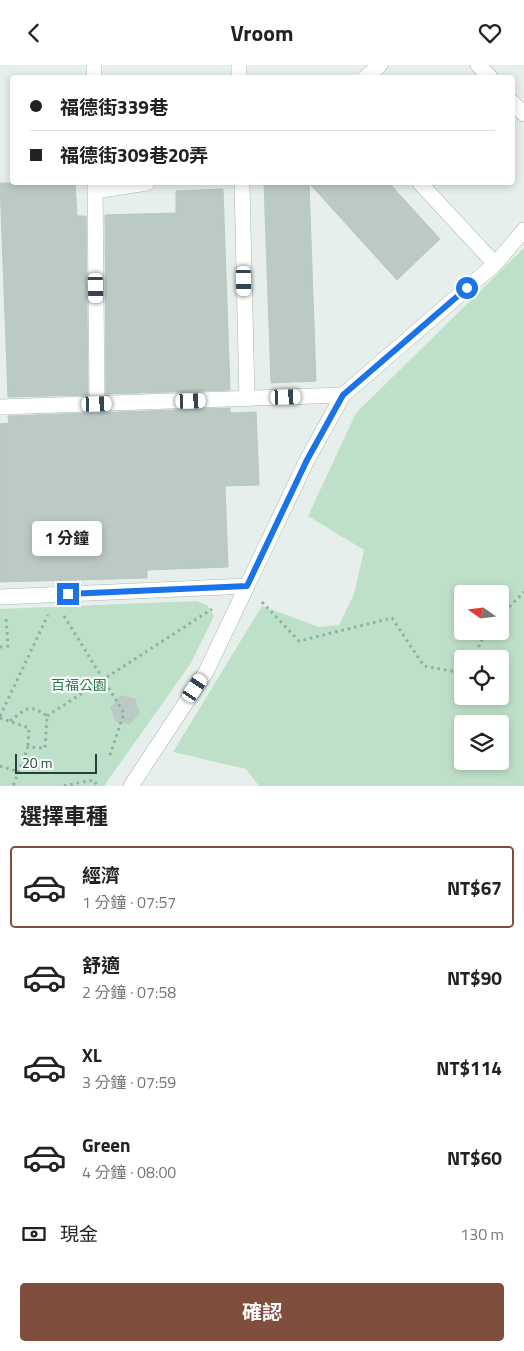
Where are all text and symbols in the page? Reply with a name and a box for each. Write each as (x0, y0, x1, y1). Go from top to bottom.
text: Vroom (231, 16, 293, 50)
icon: back (20, 19, 48, 47)
icon: heart (476, 19, 504, 47)
text: 福德街339巷 (60, 92, 168, 121)
text: 福德街309巷20弄 (60, 140, 208, 169)
car (236, 266, 251, 296)
car (88, 273, 103, 303)
route start (456, 277, 478, 299)
car (270, 389, 301, 405)
car (175, 393, 206, 409)
car (81, 396, 112, 412)
callout: 1 分鐘 (33, 521, 103, 557)
text: 1 分鐘 (45, 526, 89, 550)
route end (57, 583, 79, 605)
north arrow (454, 585, 509, 640)
map controls (454, 585, 509, 770)
button: locate (454, 650, 509, 705)
car (180, 671, 209, 705)
park label: 百福公園 (51, 674, 107, 695)
button: layers (454, 715, 509, 770)
scale bar (15, 751, 98, 774)
text: 20 m (22, 752, 52, 773)
text: 選擇車種 (20, 799, 108, 833)
text: 經濟 (82, 860, 120, 889)
icon: car (22, 865, 67, 910)
text: NT$67 (447, 873, 502, 902)
text: 1 分鐘 · 07:57 (82, 890, 176, 914)
text: 舒適 (82, 950, 120, 979)
icon: car (22, 955, 67, 1000)
text: NT$90 (447, 963, 502, 992)
text: 2 分鐘 · 07:58 (82, 980, 176, 1004)
text: XL (82, 1040, 102, 1069)
icon: car (22, 1045, 67, 1090)
text: NT$114 (436, 1053, 502, 1082)
text: 3 分鐘 · 07:59 (82, 1070, 176, 1094)
text: Green (82, 1130, 131, 1159)
icon: car (22, 1135, 67, 1180)
text: NT$60 (447, 1143, 502, 1172)
text: 4 分鐘 · 08:00 (82, 1160, 176, 1184)
text: 現金 (60, 1219, 98, 1248)
icon: cash (20, 1220, 48, 1248)
text: 130 m (460, 1222, 504, 1246)
button: 確認 (20, 1283, 504, 1341)

